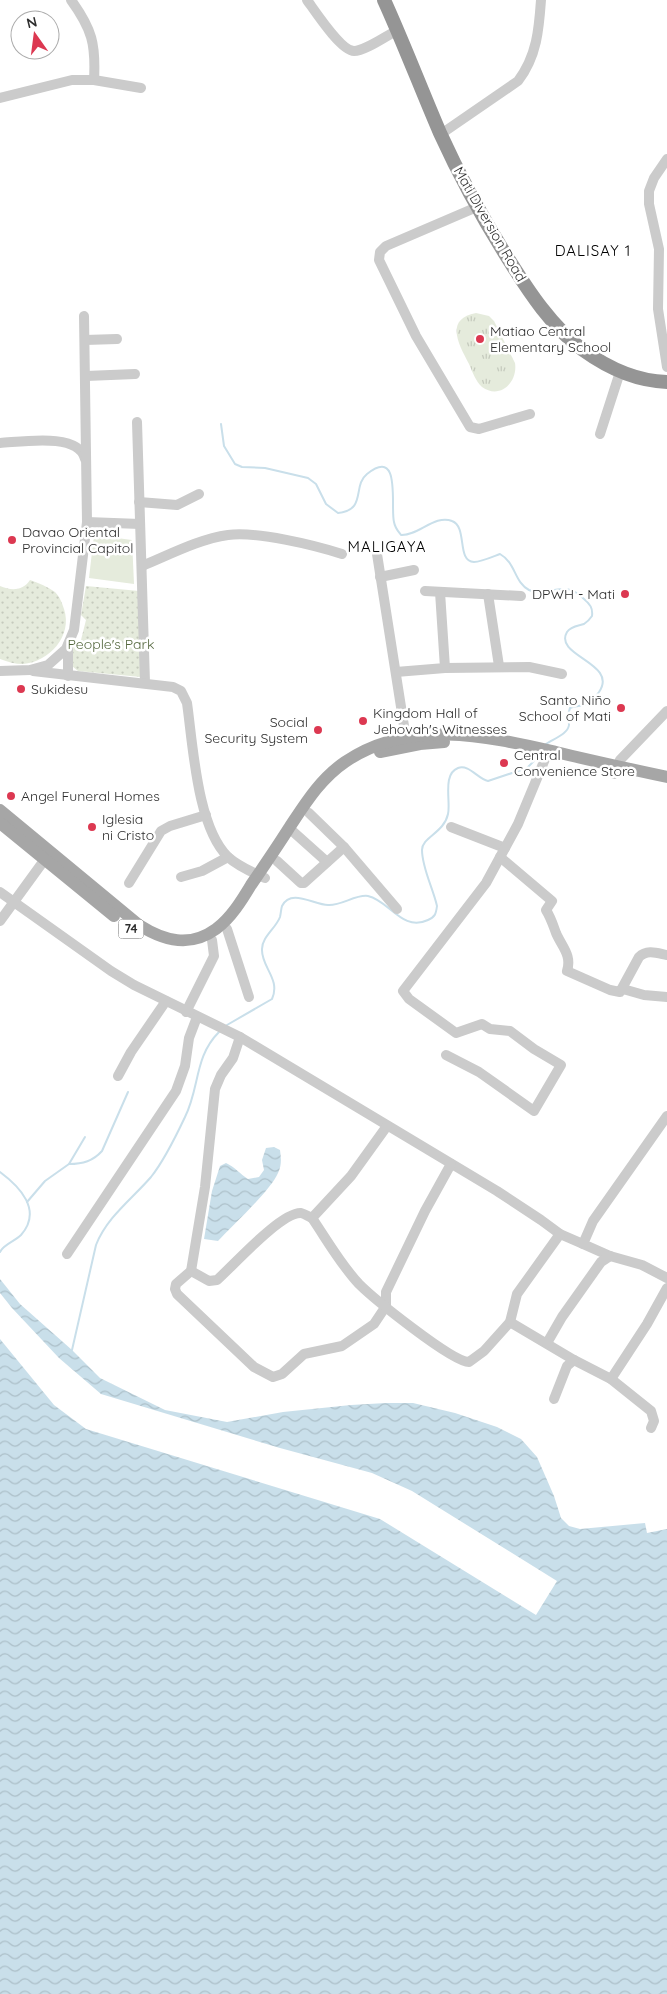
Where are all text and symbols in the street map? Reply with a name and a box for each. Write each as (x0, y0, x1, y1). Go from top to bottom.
north arrow (10, 10, 60, 60)
text: N (25, 12, 39, 32)
street label: Mati Diversion Road (450, 163, 530, 285)
district label: DALISAY 1 (555, 241, 631, 260)
place label: Matiao Central Elementary School (490, 322, 611, 356)
marker: Matiao Central Elementary School (474, 333, 486, 345)
place label: Davao Oriental Provincial Capitol (22, 523, 134, 557)
marker: Davao Oriental Provincial Capitol (6, 534, 18, 546)
district label: MALIGAYA (348, 537, 426, 556)
place label: DPWH - Mati (532, 585, 615, 603)
marker: DPWH - Mati (619, 588, 631, 600)
park label: People's Park (68, 635, 154, 653)
place label: Sukidesu (31, 680, 88, 698)
marker: Sukidesu (15, 683, 27, 695)
place label: Santo Niño School of Mati (519, 691, 611, 725)
marker: Santo Niño School of Mati (615, 702, 627, 714)
place label: Kingdom Hall of Jehovah's Witnesses (373, 704, 507, 738)
place label: Social Security System (204, 713, 308, 747)
marker: Kingdom Hall of Jehovah's Witnesses (357, 715, 369, 727)
marker: Social Security System (312, 724, 324, 736)
place label: Central Convenience Store (514, 746, 635, 780)
marker: Central Convenience Store (498, 757, 510, 769)
place label: Angel Funeral Homes (21, 787, 160, 805)
marker: Angel Funeral Homes (5, 790, 17, 802)
place label: Iglesia ni Cristo (102, 810, 154, 844)
marker: Iglesia ni Cristo (86, 821, 98, 833)
road number: 74 (118, 920, 144, 939)

